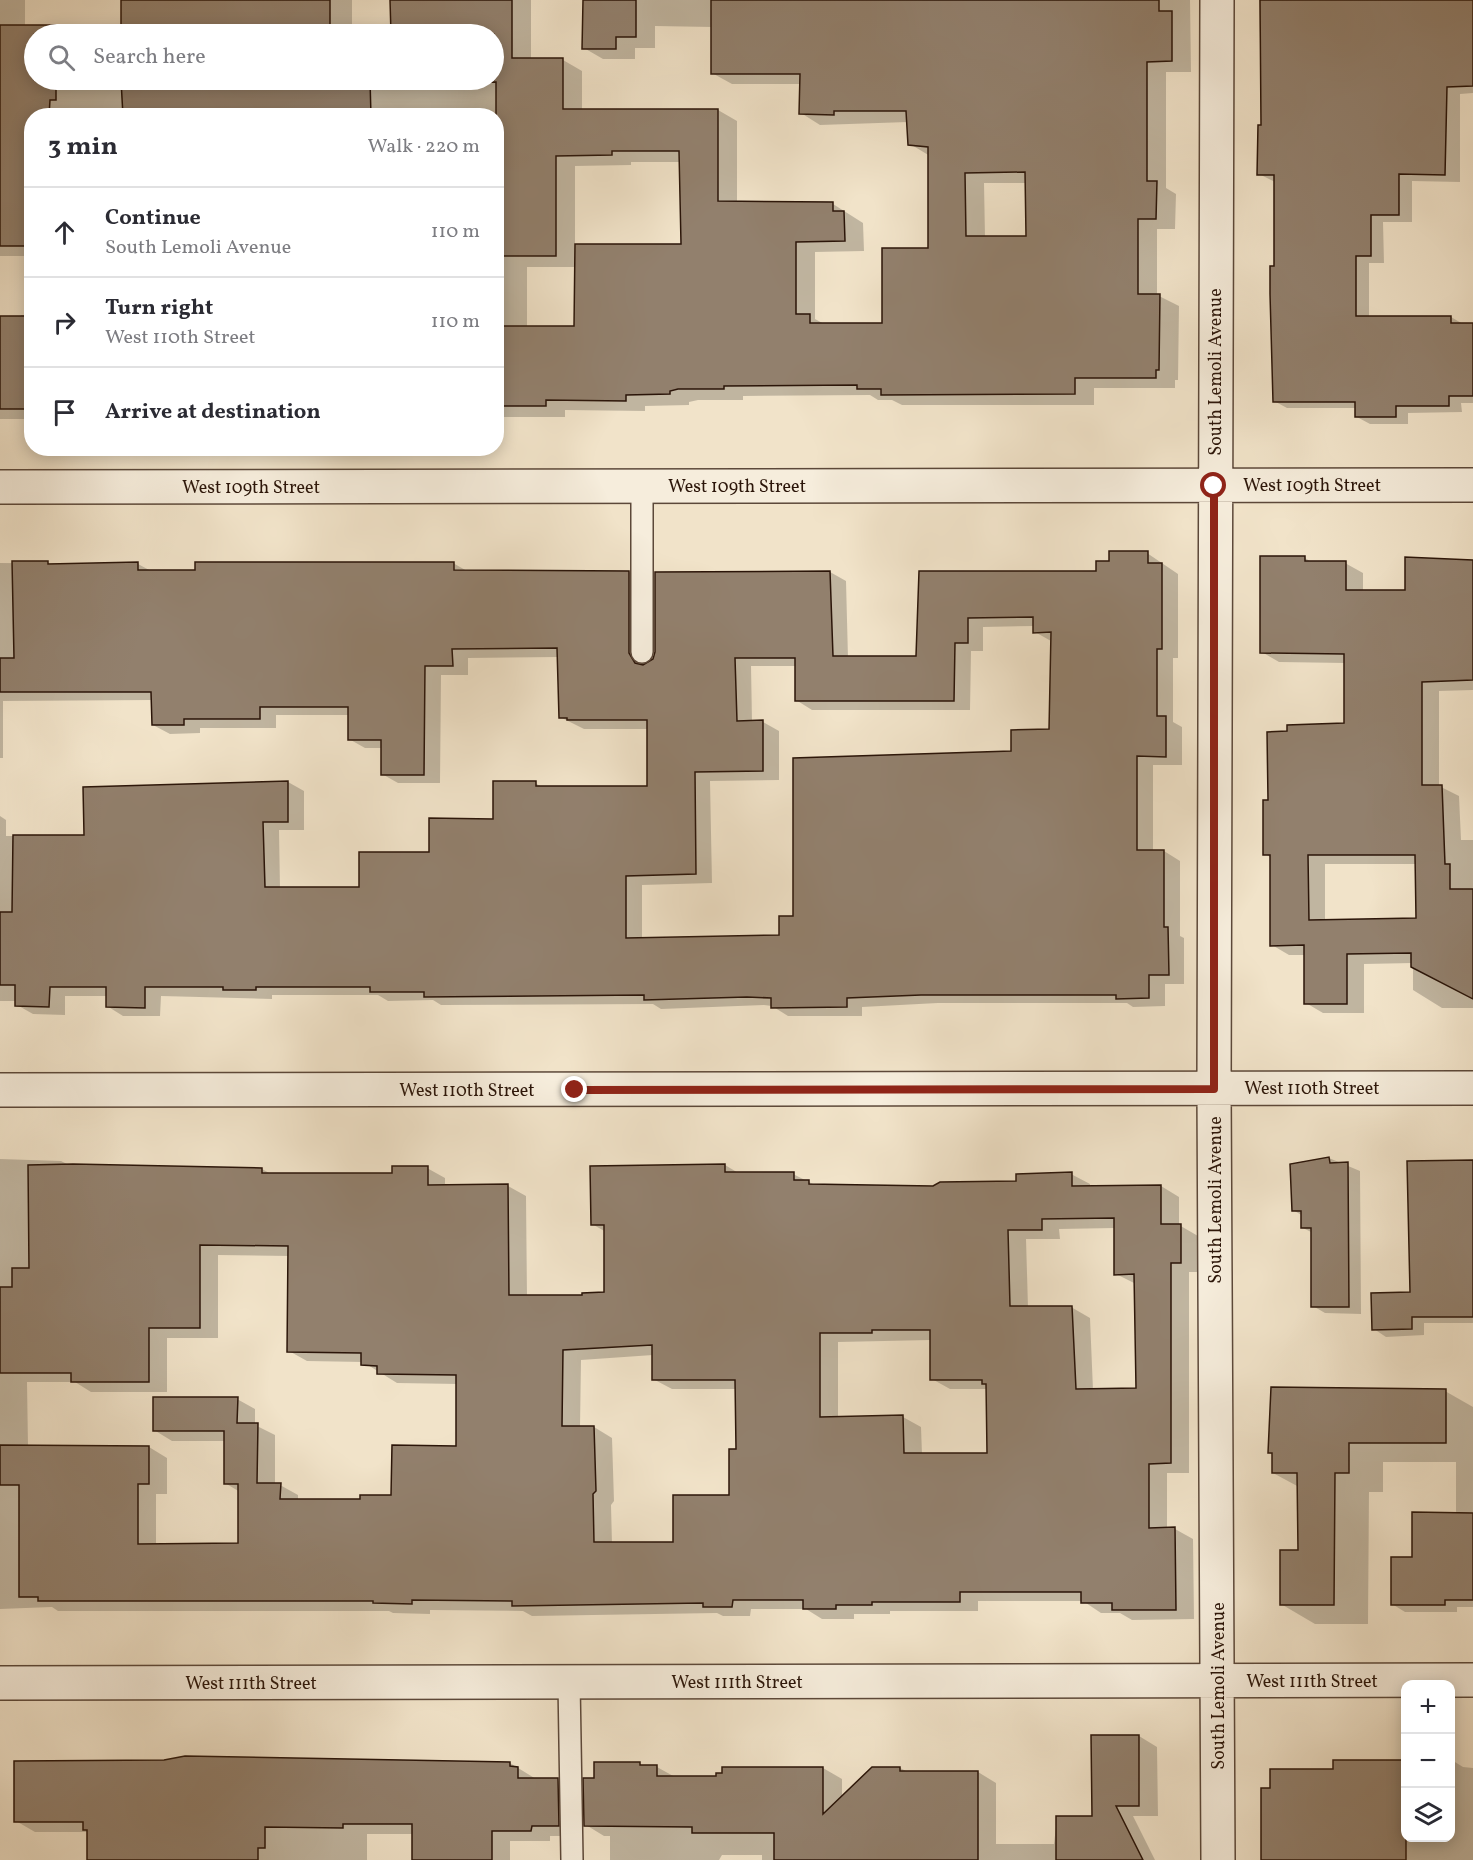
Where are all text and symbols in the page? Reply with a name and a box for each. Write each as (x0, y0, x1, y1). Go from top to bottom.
search box (24, 24, 504, 90)
icon: search (45, 41, 78, 74)
text: Search here (93, 42, 206, 73)
text: 3 min (48, 129, 118, 165)
text: Walk · 220 m (368, 133, 480, 161)
text: Continue (105, 203, 201, 234)
icon: ahead (48, 216, 81, 249)
text: 110 m (431, 218, 480, 246)
text: South Lemoli Avenue (105, 234, 291, 262)
street label: South Lemoli Avenue (1204, 288, 1229, 456)
text: Turn right (105, 293, 213, 324)
icon: right (48, 306, 81, 339)
text: 110 m (431, 308, 480, 336)
text: West 110th Street (105, 324, 255, 352)
icon: arrive (48, 396, 81, 429)
text: Arrive at destination (105, 397, 321, 428)
route start (1200, 472, 1226, 498)
street label: West 109th Street (1243, 474, 1381, 499)
street label: West 109th Street (668, 475, 806, 500)
street label: West 109th Street (182, 476, 320, 501)
route end (561, 1076, 587, 1102)
street label: West 110th Street (1244, 1077, 1380, 1102)
street label: West 110th Street (399, 1079, 535, 1104)
street label: South Lemoli Avenue (1204, 1116, 1229, 1284)
street label: South Lemoli Avenue (1207, 1602, 1232, 1770)
street label: West 111th Street (1246, 1670, 1378, 1695)
street label: West 111th Street (671, 1671, 803, 1696)
street label: West 111th Street (185, 1672, 317, 1697)
map controls (1401, 1680, 1455, 1842)
button: + (1401, 1680, 1455, 1734)
button: − (1401, 1734, 1455, 1788)
button: layers (1401, 1788, 1455, 1842)

